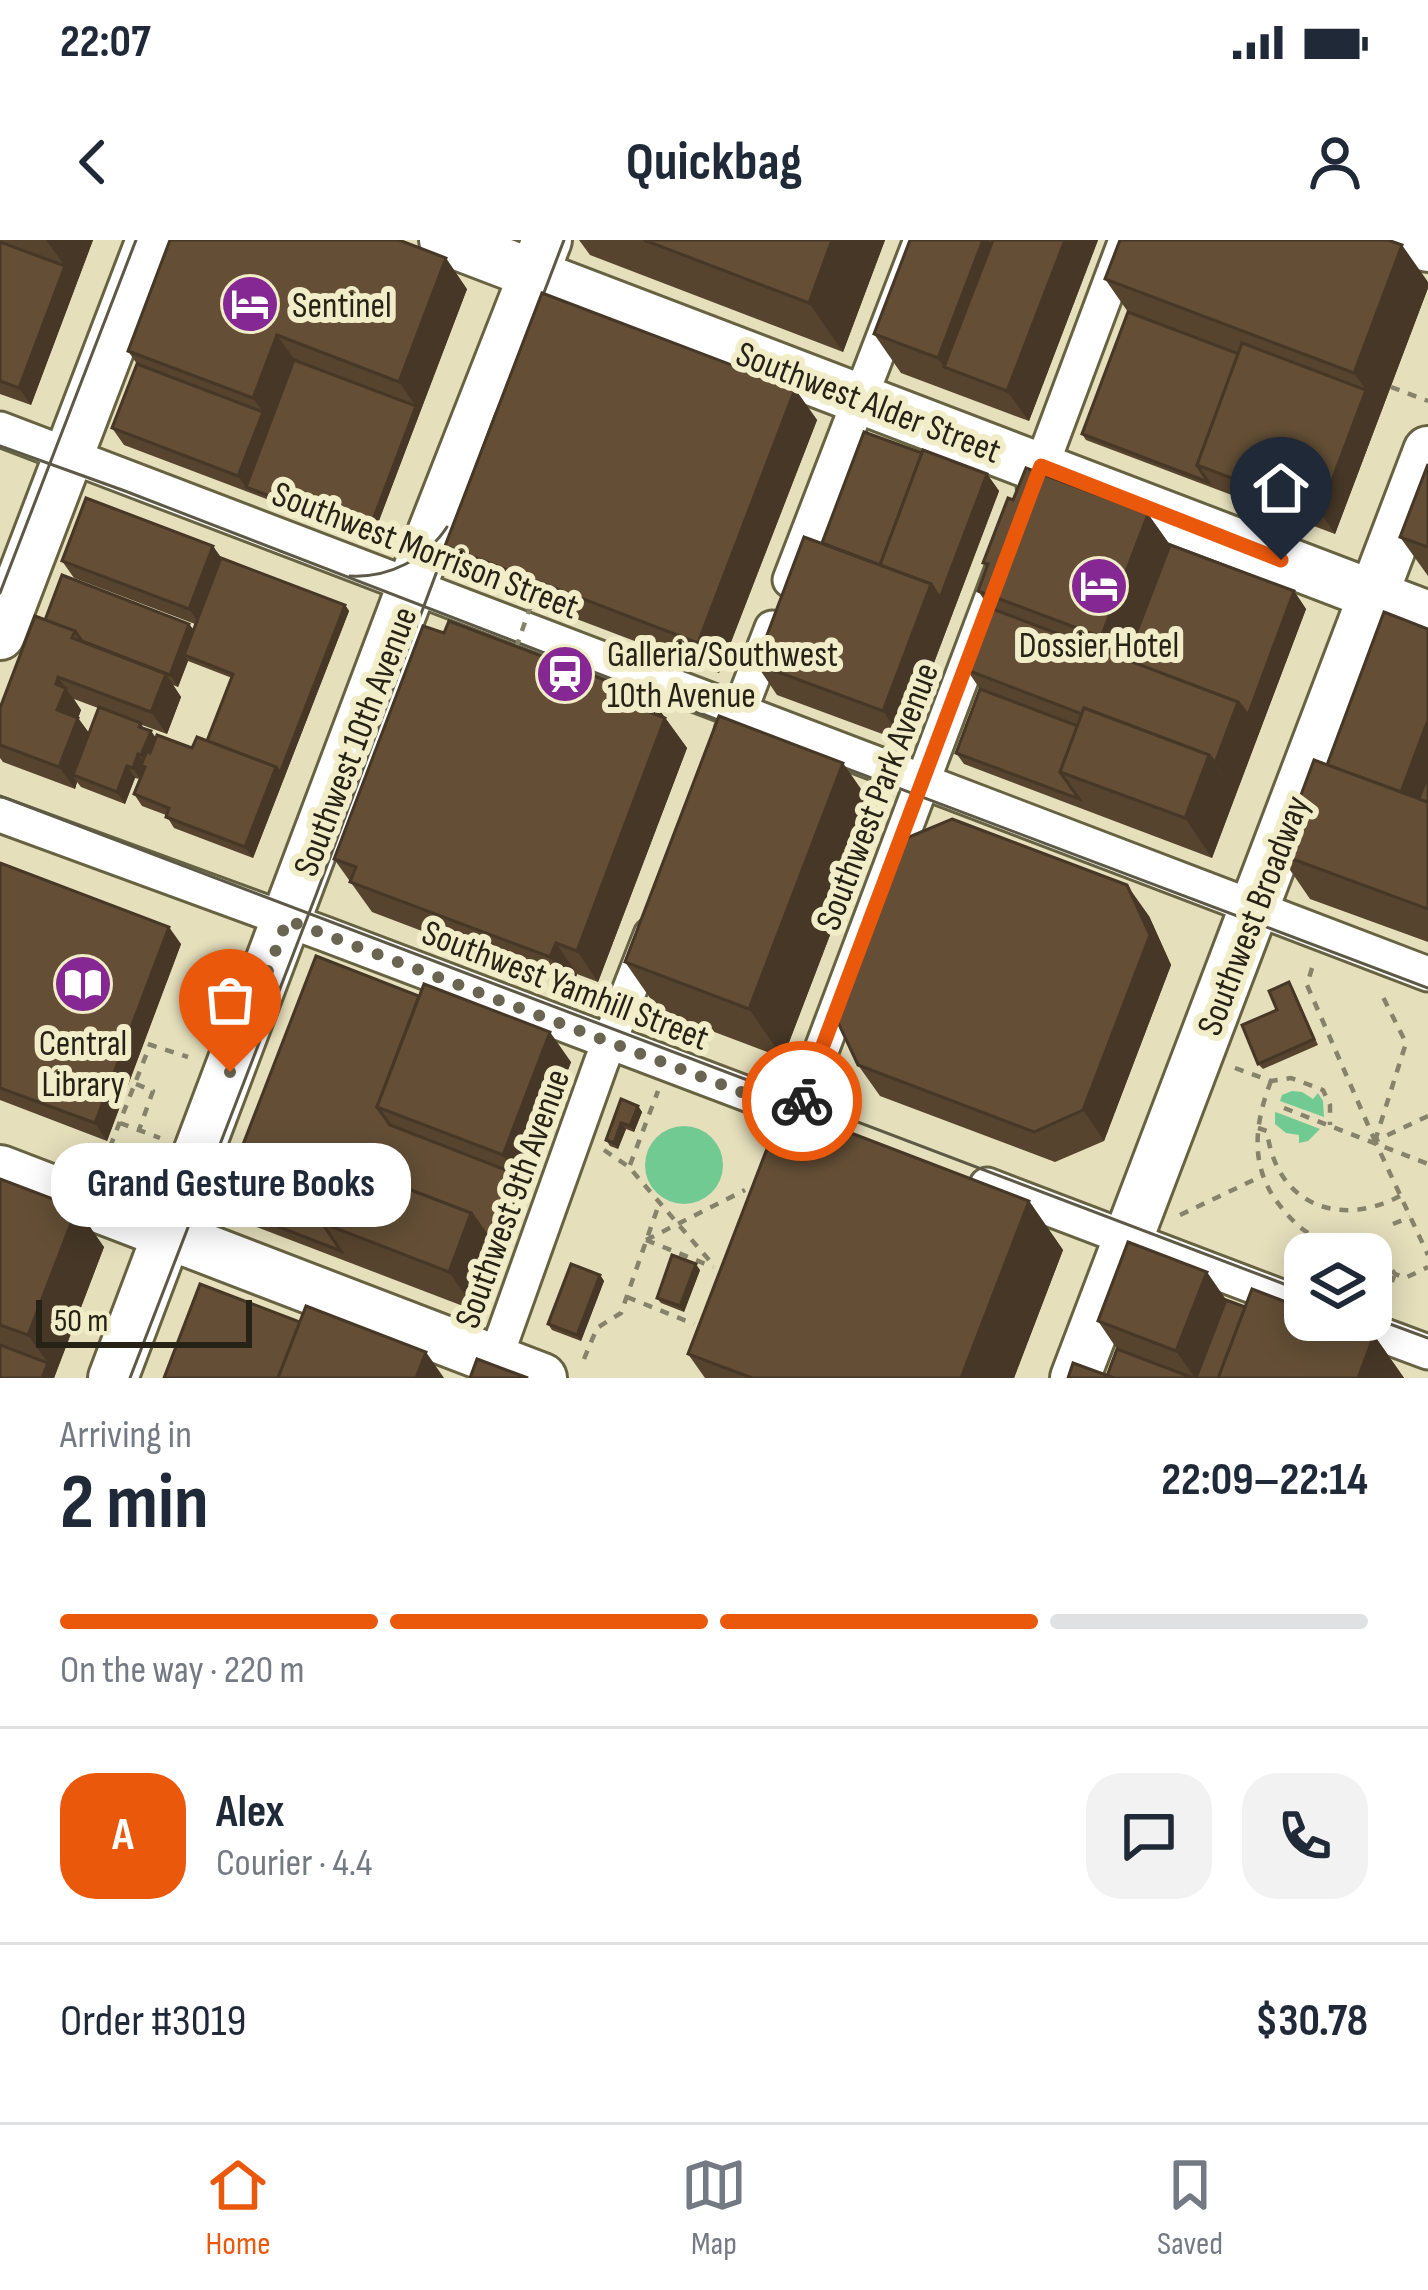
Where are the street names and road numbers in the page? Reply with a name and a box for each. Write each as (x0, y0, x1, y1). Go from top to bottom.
street label: Southwest Alder Street (730, 333, 1007, 474)
street label: Southwest Morrison Street (266, 473, 584, 630)
street label: Southwest 10th Avenue (285, 601, 427, 883)
street label: Southwest Park Avenue (808, 657, 949, 936)
street label: Southwest Broadway (1189, 790, 1320, 1042)
street label: Southwest Yamhill Street (416, 912, 715, 1061)
street label: Southwest 9th Avenue (447, 1064, 580, 1334)

